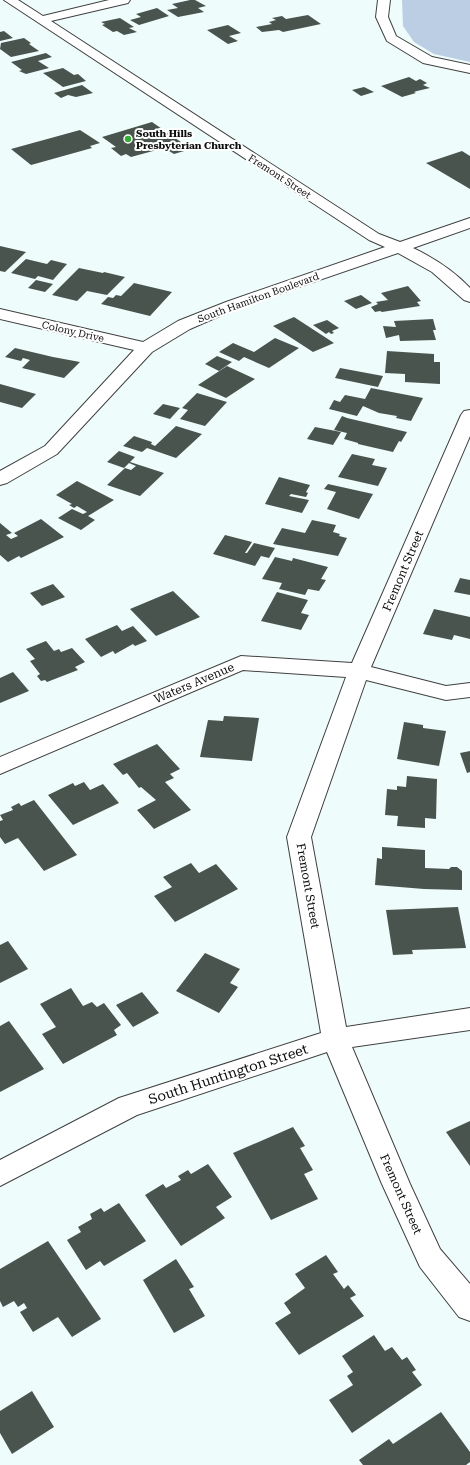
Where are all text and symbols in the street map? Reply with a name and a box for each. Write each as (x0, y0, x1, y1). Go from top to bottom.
place label: South Hills Presbyterian Church (136, 128, 242, 151)
marker: South Hills Presbyterian Church (123, 134, 133, 144)
street label: Fremont Street (247, 152, 313, 201)
street label: South Hamilton Boulevard (196, 270, 321, 325)
street label: Colony Drive (41, 319, 106, 344)
street label: Fremont Street (380, 528, 427, 614)
street label: Waters Avenue (152, 660, 237, 706)
street label: Fremont Street (294, 842, 322, 930)
street label: South Huntington Street (146, 1041, 310, 1107)
street label: Fremont Street (377, 1152, 425, 1237)

